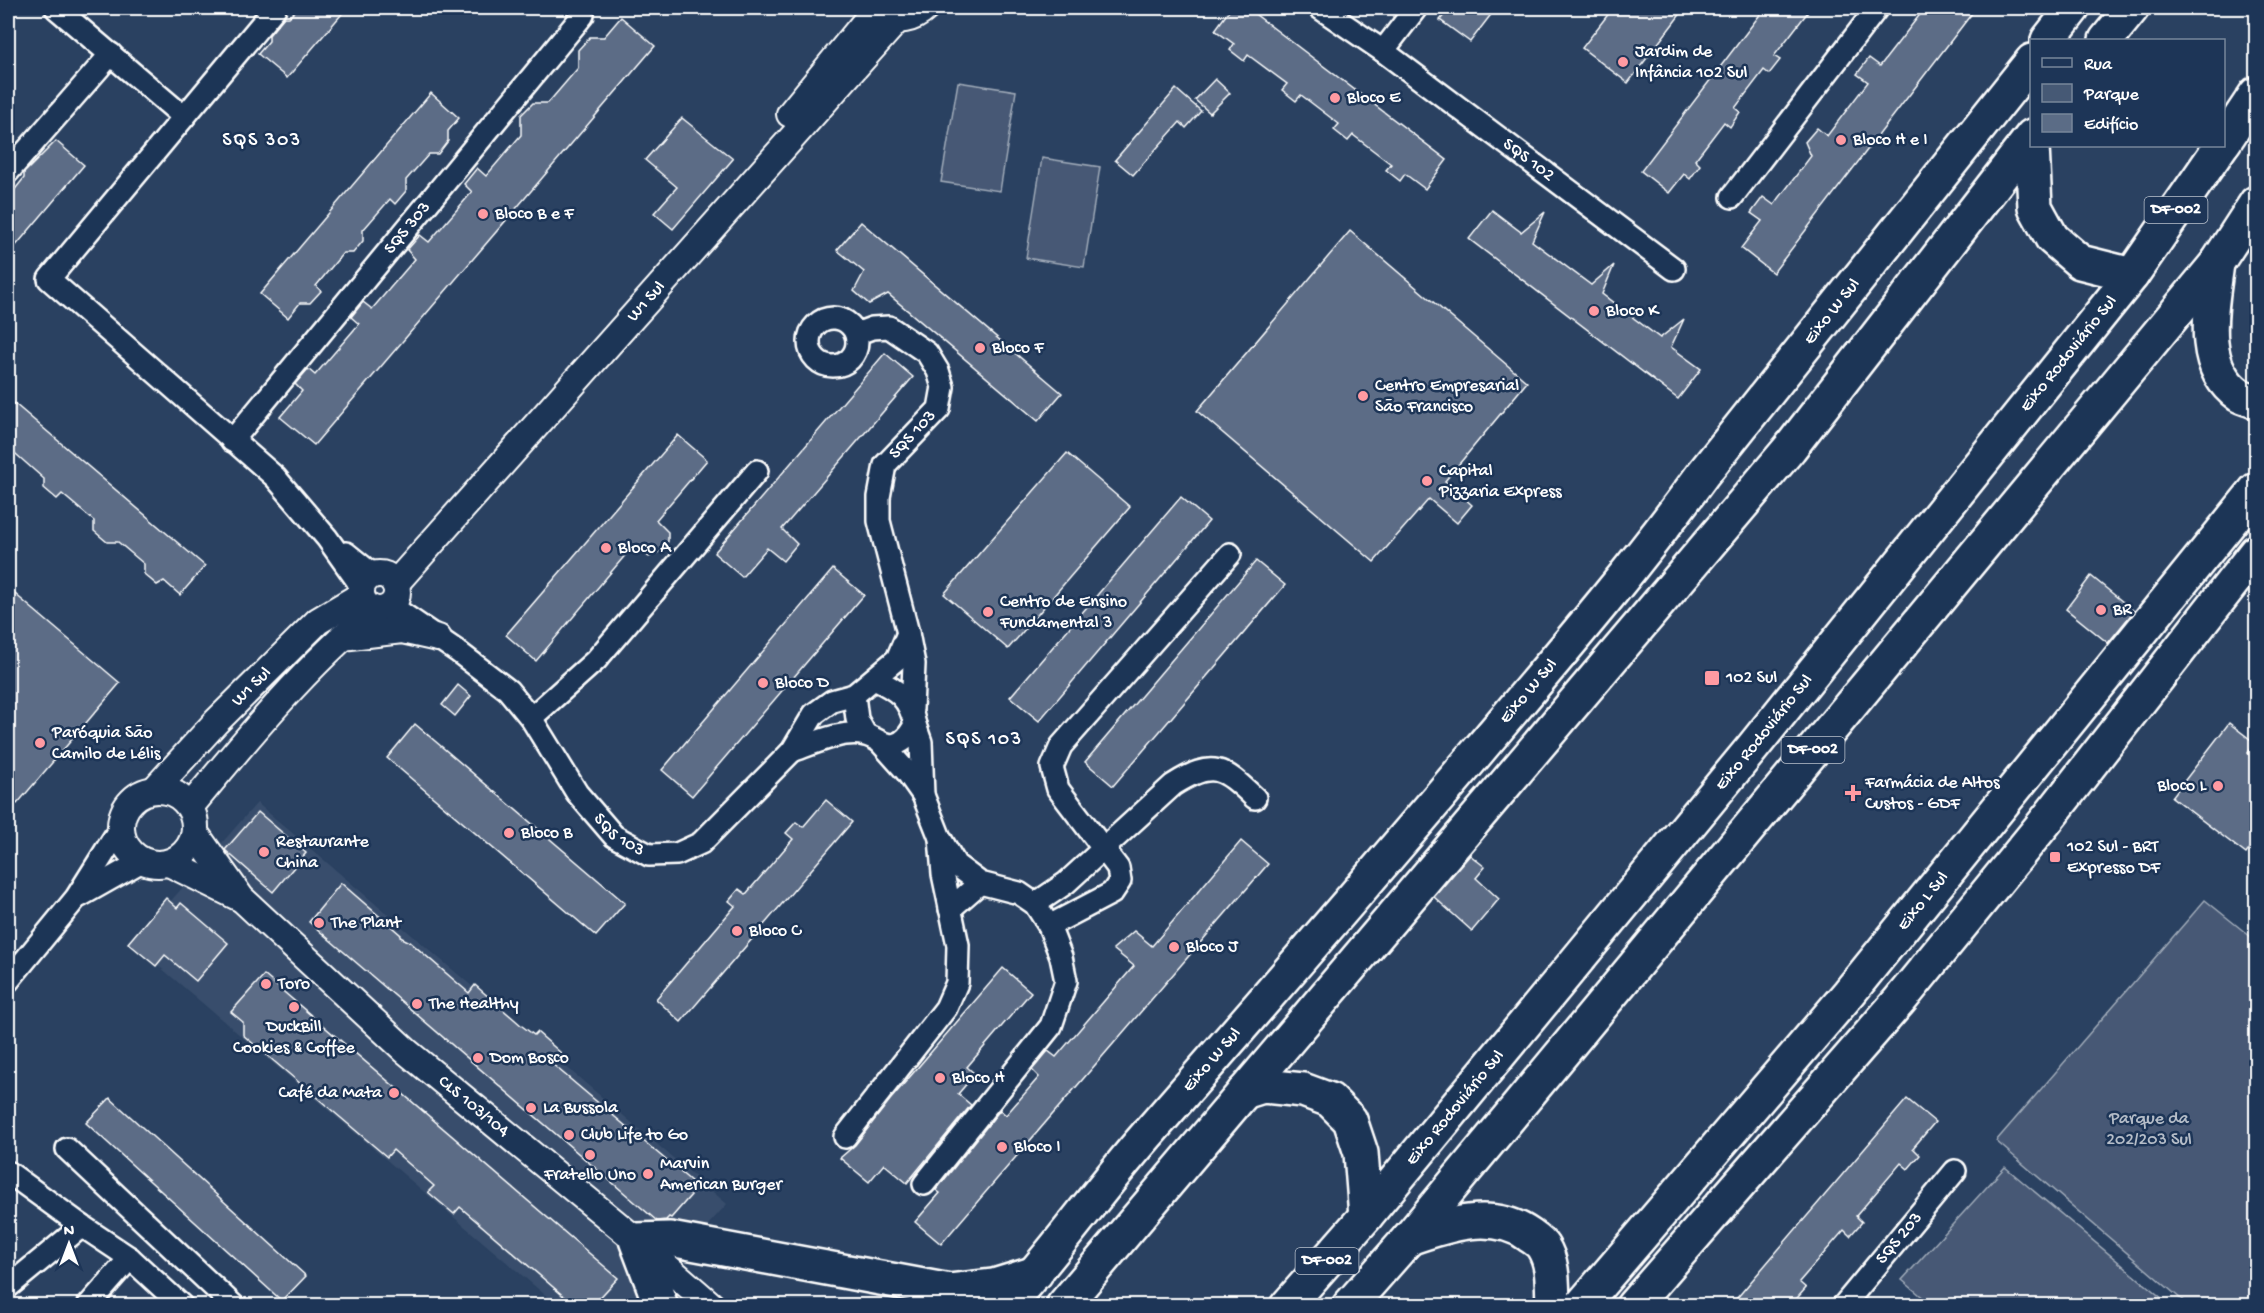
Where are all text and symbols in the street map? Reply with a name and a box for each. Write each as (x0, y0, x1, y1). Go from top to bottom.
legend (2030, 39, 2225, 147)
place label: Jardim de Infância 102 Sul (1635, 42, 1748, 84)
marker: Jardim de Infância 102 Sul (1616, 55, 1630, 69)
text: Rua (2084, 55, 2113, 76)
text: Parque (2083, 85, 2140, 106)
place label: Bloco E (1346, 88, 1401, 109)
marker: Bloco E (1328, 91, 1342, 105)
text: Edifício (2084, 115, 2138, 136)
district label: SQS 303 (222, 130, 302, 153)
place label: Bloco H e I (1852, 130, 1928, 151)
marker: Bloco H e I (1834, 133, 1848, 147)
street label: SQS 102 (1498, 134, 1559, 186)
street label: SQS 303 (380, 197, 435, 259)
road number: DF-002 (2144, 197, 2208, 223)
place label: Bloco B e F (494, 204, 574, 225)
marker: Bloco B e F (476, 207, 490, 221)
street label: Eixo W Sul (1799, 274, 1865, 349)
street label: W1 Sul (623, 277, 670, 326)
street label: Eixo Rodoviário Sul (2016, 291, 2122, 416)
place label: Bloco K (1605, 301, 1660, 322)
marker: Bloco K (1587, 304, 1601, 318)
place label: Bloco F (991, 338, 1044, 359)
marker: Bloco F (973, 341, 987, 355)
place label: Centro Empresarial São Francisco (1375, 376, 1519, 418)
marker: Centro Empresarial São Francisco (1356, 389, 1370, 403)
street label: SQS 103 (885, 406, 941, 464)
place label: Capital Pizzaria Express (1438, 461, 1563, 503)
marker: Capital Pizzaria Express (1420, 474, 1434, 488)
place label: Bloco A (617, 538, 672, 559)
marker: Bloco A (599, 541, 613, 555)
place label: Centro de Ensino Fundamental 3 (999, 592, 1127, 634)
place label: BR (2112, 600, 2132, 621)
marker: BR (2094, 603, 2108, 617)
marker: Centro de Ensino Fundamental 3 (981, 605, 995, 619)
street label: Eixo W Sul (1495, 655, 1562, 728)
street label: W1 Sul (227, 663, 276, 711)
place label: 102 Sul (1725, 668, 1777, 689)
marker: 102 Sul (1703, 669, 1721, 687)
street label: Eixo Rodoviário Sul (1711, 670, 1817, 795)
place label: Bloco D (774, 673, 829, 694)
marker: Bloco D (756, 676, 770, 690)
place label: Paróquia São Camilo de Lélis (51, 723, 162, 765)
district label: SQS 103 (945, 729, 1023, 752)
marker: Paróquia São Camilo de Lélis (33, 736, 47, 750)
road number: DF-002 (1782, 737, 1844, 763)
place label: Farmácia de Altos Custos - GDF (1864, 773, 2001, 815)
place label: Bloco L (2156, 776, 2207, 797)
marker: Bloco L (2211, 779, 2225, 793)
marker: Farmácia de Altos Custos - GDF (1846, 786, 1860, 800)
street label: SQS 103 (589, 809, 648, 861)
place label: Bloco B (520, 823, 573, 844)
marker: Bloco B (502, 826, 516, 840)
place label: Restaurante China (276, 832, 369, 874)
place label: 102 Sul - BRT Expresso DF (2066, 837, 2161, 879)
marker: Restaurante China (257, 845, 271, 859)
marker: 102 Sul - BRT Expresso DF (2048, 850, 2062, 864)
street label: Eixo L Sul (1893, 868, 1953, 935)
place label: The Plant (330, 913, 403, 934)
marker: The Plant (312, 916, 326, 930)
place label: Bloco C (748, 921, 802, 942)
marker: Bloco C (730, 924, 744, 938)
place label: Bloco J (1185, 937, 1239, 958)
marker: Bloco J (1167, 940, 1181, 954)
place label: Toro (277, 974, 310, 995)
marker: Toro (259, 977, 273, 991)
place label: The Healthy (428, 994, 519, 1015)
marker: The Healthy (410, 997, 424, 1011)
marker: DuckBill Cookies & Coffee (287, 1000, 301, 1014)
place label: DuckBill Cookies & Coffee (233, 1017, 356, 1059)
street label: Eixo W Sul (1178, 1024, 1246, 1097)
street label: Eixo Rodoviário Sul (1402, 1046, 1509, 1170)
place label: Dom Bosco (489, 1048, 569, 1069)
marker: Dom Bosco (471, 1051, 485, 1065)
place label: Bloco H (951, 1068, 1005, 1089)
street label: CLS 103/104 (434, 1071, 514, 1142)
marker: Bloco H (933, 1071, 947, 1085)
place label: Café da Mata (279, 1083, 383, 1104)
marker: Café da Mata (387, 1086, 401, 1100)
place label: La Bussola (543, 1098, 619, 1119)
marker: La Bussola (524, 1101, 538, 1115)
park label: Parque da 202/203 Sul (2106, 1109, 2192, 1151)
place label: Club Life to Go (581, 1125, 688, 1146)
marker: Club Life to Go (562, 1128, 576, 1142)
place label: Bloco I (1013, 1137, 1061, 1158)
marker: Bloco I (995, 1140, 1009, 1154)
marker: Fratello Uno (583, 1148, 597, 1162)
place label: Marvin American Burger (660, 1154, 783, 1196)
place label: Fratello Uno (543, 1165, 636, 1186)
marker: Marvin American Burger (641, 1167, 655, 1181)
street label: SQS 203 (1871, 1208, 1927, 1269)
north arrow (39, 1214, 99, 1274)
text: N (64, 1223, 75, 1242)
road number: DF-002 (1296, 1248, 1358, 1274)

